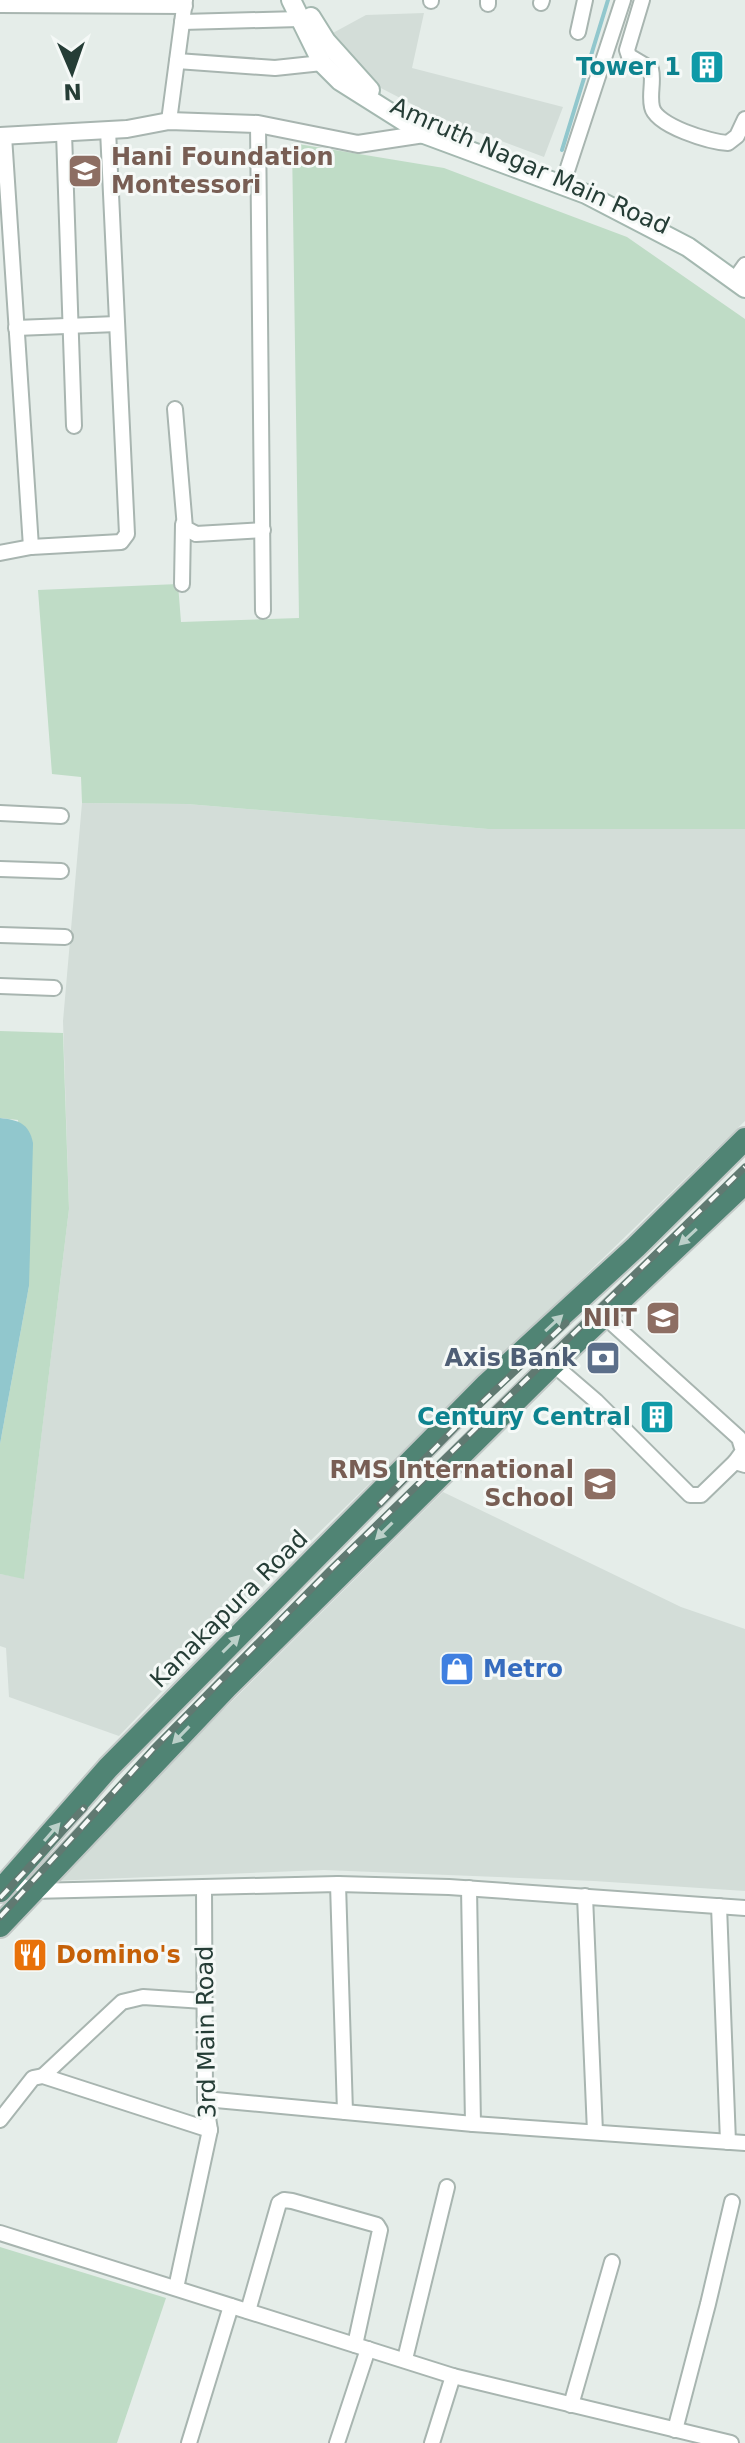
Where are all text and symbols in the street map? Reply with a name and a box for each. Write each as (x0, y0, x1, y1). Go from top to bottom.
north arrow (32, 32, 112, 112)
building icon: Tower 1 (688, 48, 726, 86)
place label: Tower 1 (576, 53, 681, 81)
text: N (63, 79, 82, 104)
street label: Amruth Nagar Main Road (386, 92, 674, 240)
place label: Hani Foundation Montessori (111, 143, 334, 199)
school or university icon: Hani Foundation Montessori (66, 152, 104, 190)
one-way arrow (679, 1227, 698, 1245)
school or university icon: NIIT (644, 1299, 682, 1337)
place label: NIIT (583, 1304, 638, 1332)
one-way arrow (545, 1314, 564, 1332)
bank icon: Axis Bank (584, 1339, 622, 1377)
place label: Axis Bank (445, 1344, 578, 1372)
building icon: Century Central (638, 1398, 676, 1436)
place label: Century Central (417, 1403, 631, 1431)
place label: RMS International School (329, 1456, 574, 1512)
school or university icon: RMS International School (581, 1465, 619, 1503)
one-way arrow (375, 1521, 394, 1540)
street label: Kanakapura Road (145, 1525, 313, 1693)
one-way arrow (221, 1635, 240, 1654)
shop icon: Metro (438, 1650, 476, 1688)
place label: Metro (483, 1655, 563, 1683)
one-way arrow (172, 1725, 191, 1744)
one-way arrow (42, 1823, 60, 1842)
restaurant icon: Domino's (11, 1936, 49, 1974)
place label: Domino's (56, 1941, 181, 1969)
street label: 3rd Main Road (190, 1945, 222, 2119)

